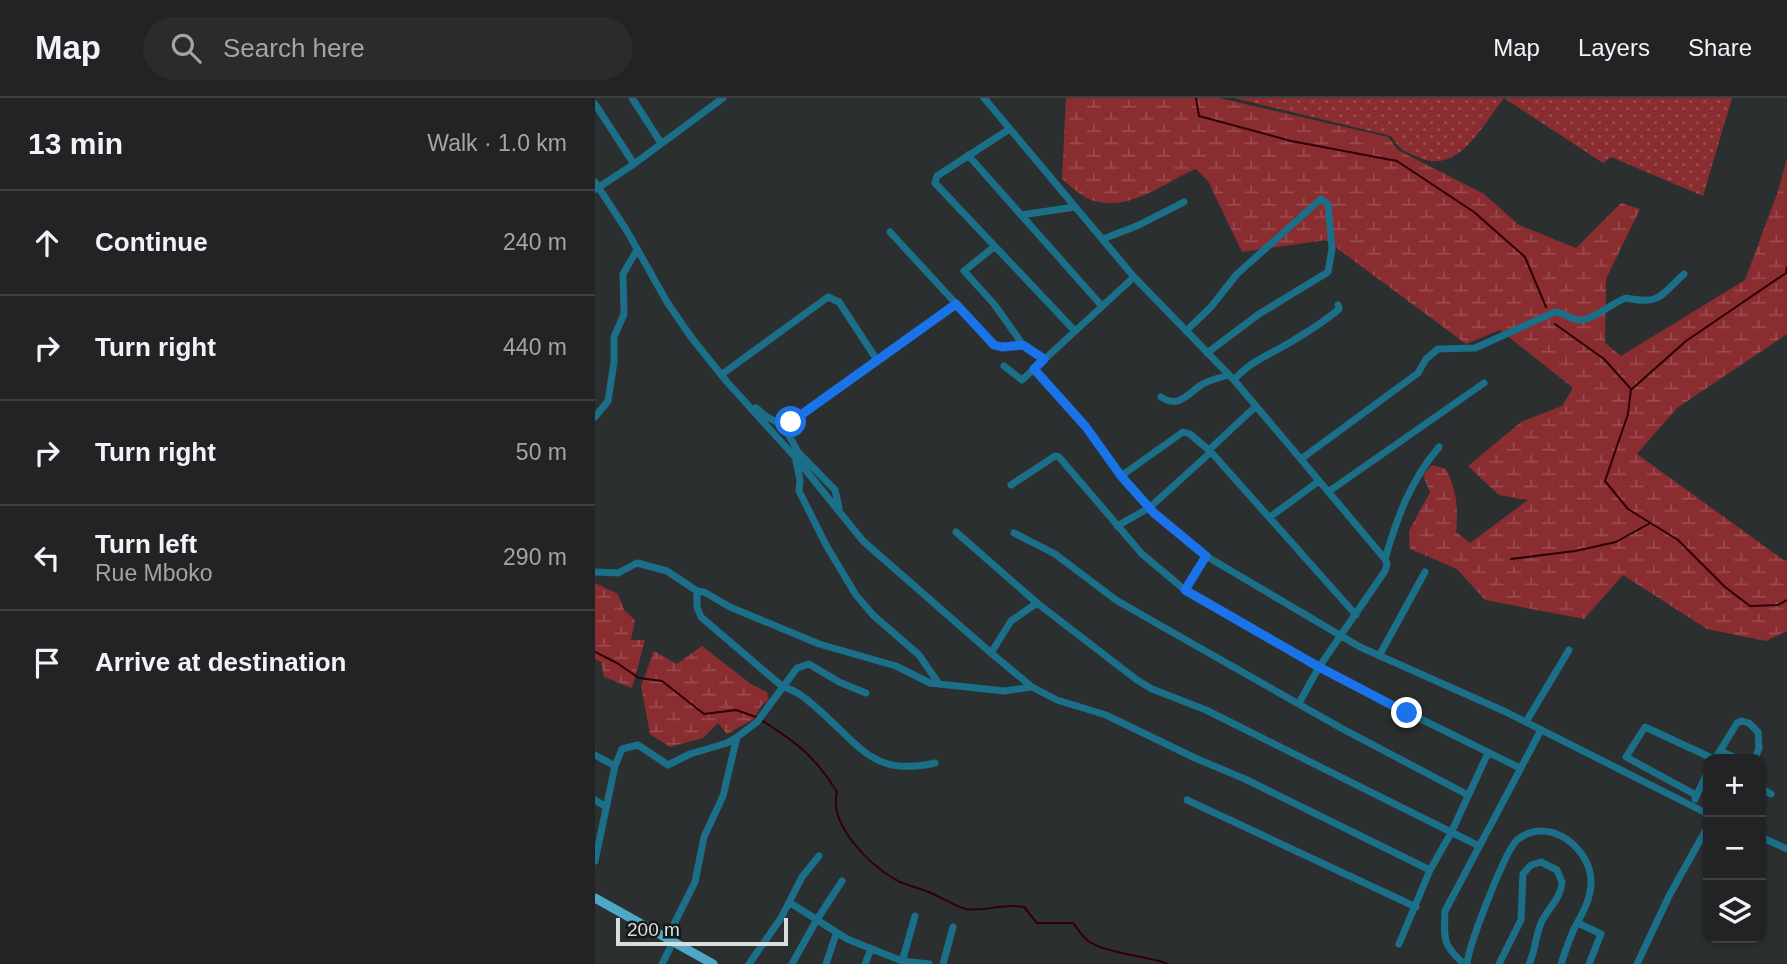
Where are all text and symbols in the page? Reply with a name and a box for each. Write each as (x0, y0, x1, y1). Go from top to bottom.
search box (143, 17, 633, 80)
text: Map (35, 29, 101, 66)
icon: search (167, 29, 205, 67)
text: Search here (223, 33, 365, 63)
text: Map (1493, 34, 1540, 61)
text: Layers (1578, 34, 1650, 61)
text: Share (1688, 34, 1752, 61)
text: 13 min (28, 127, 123, 160)
text: Walk · 1.0 km (427, 130, 567, 156)
icon: ahead (28, 224, 66, 262)
text: Continue (95, 227, 208, 257)
text: 240 m (503, 229, 567, 255)
icon: right (28, 329, 66, 367)
text: Turn right (95, 332, 216, 362)
text: 440 m (503, 334, 567, 360)
route start (775, 406, 806, 437)
icon: right (28, 434, 66, 472)
text: Turn right (95, 437, 216, 467)
text: 50 m (516, 439, 567, 465)
text: Turn left (95, 529, 197, 559)
icon: left (28, 539, 66, 577)
text: 290 m (503, 544, 567, 570)
text: Rue Mboko (95, 560, 213, 586)
icon: arrive (28, 644, 66, 682)
text: Arrive at destination (95, 647, 346, 677)
route end (1391, 697, 1422, 728)
map controls (1703, 754, 1766, 943)
button: + (1703, 754, 1766, 817)
button: − (1703, 817, 1766, 880)
button: layers (1703, 880, 1766, 943)
scale bar (616, 915, 787, 947)
text: 200 m (627, 919, 680, 940)

